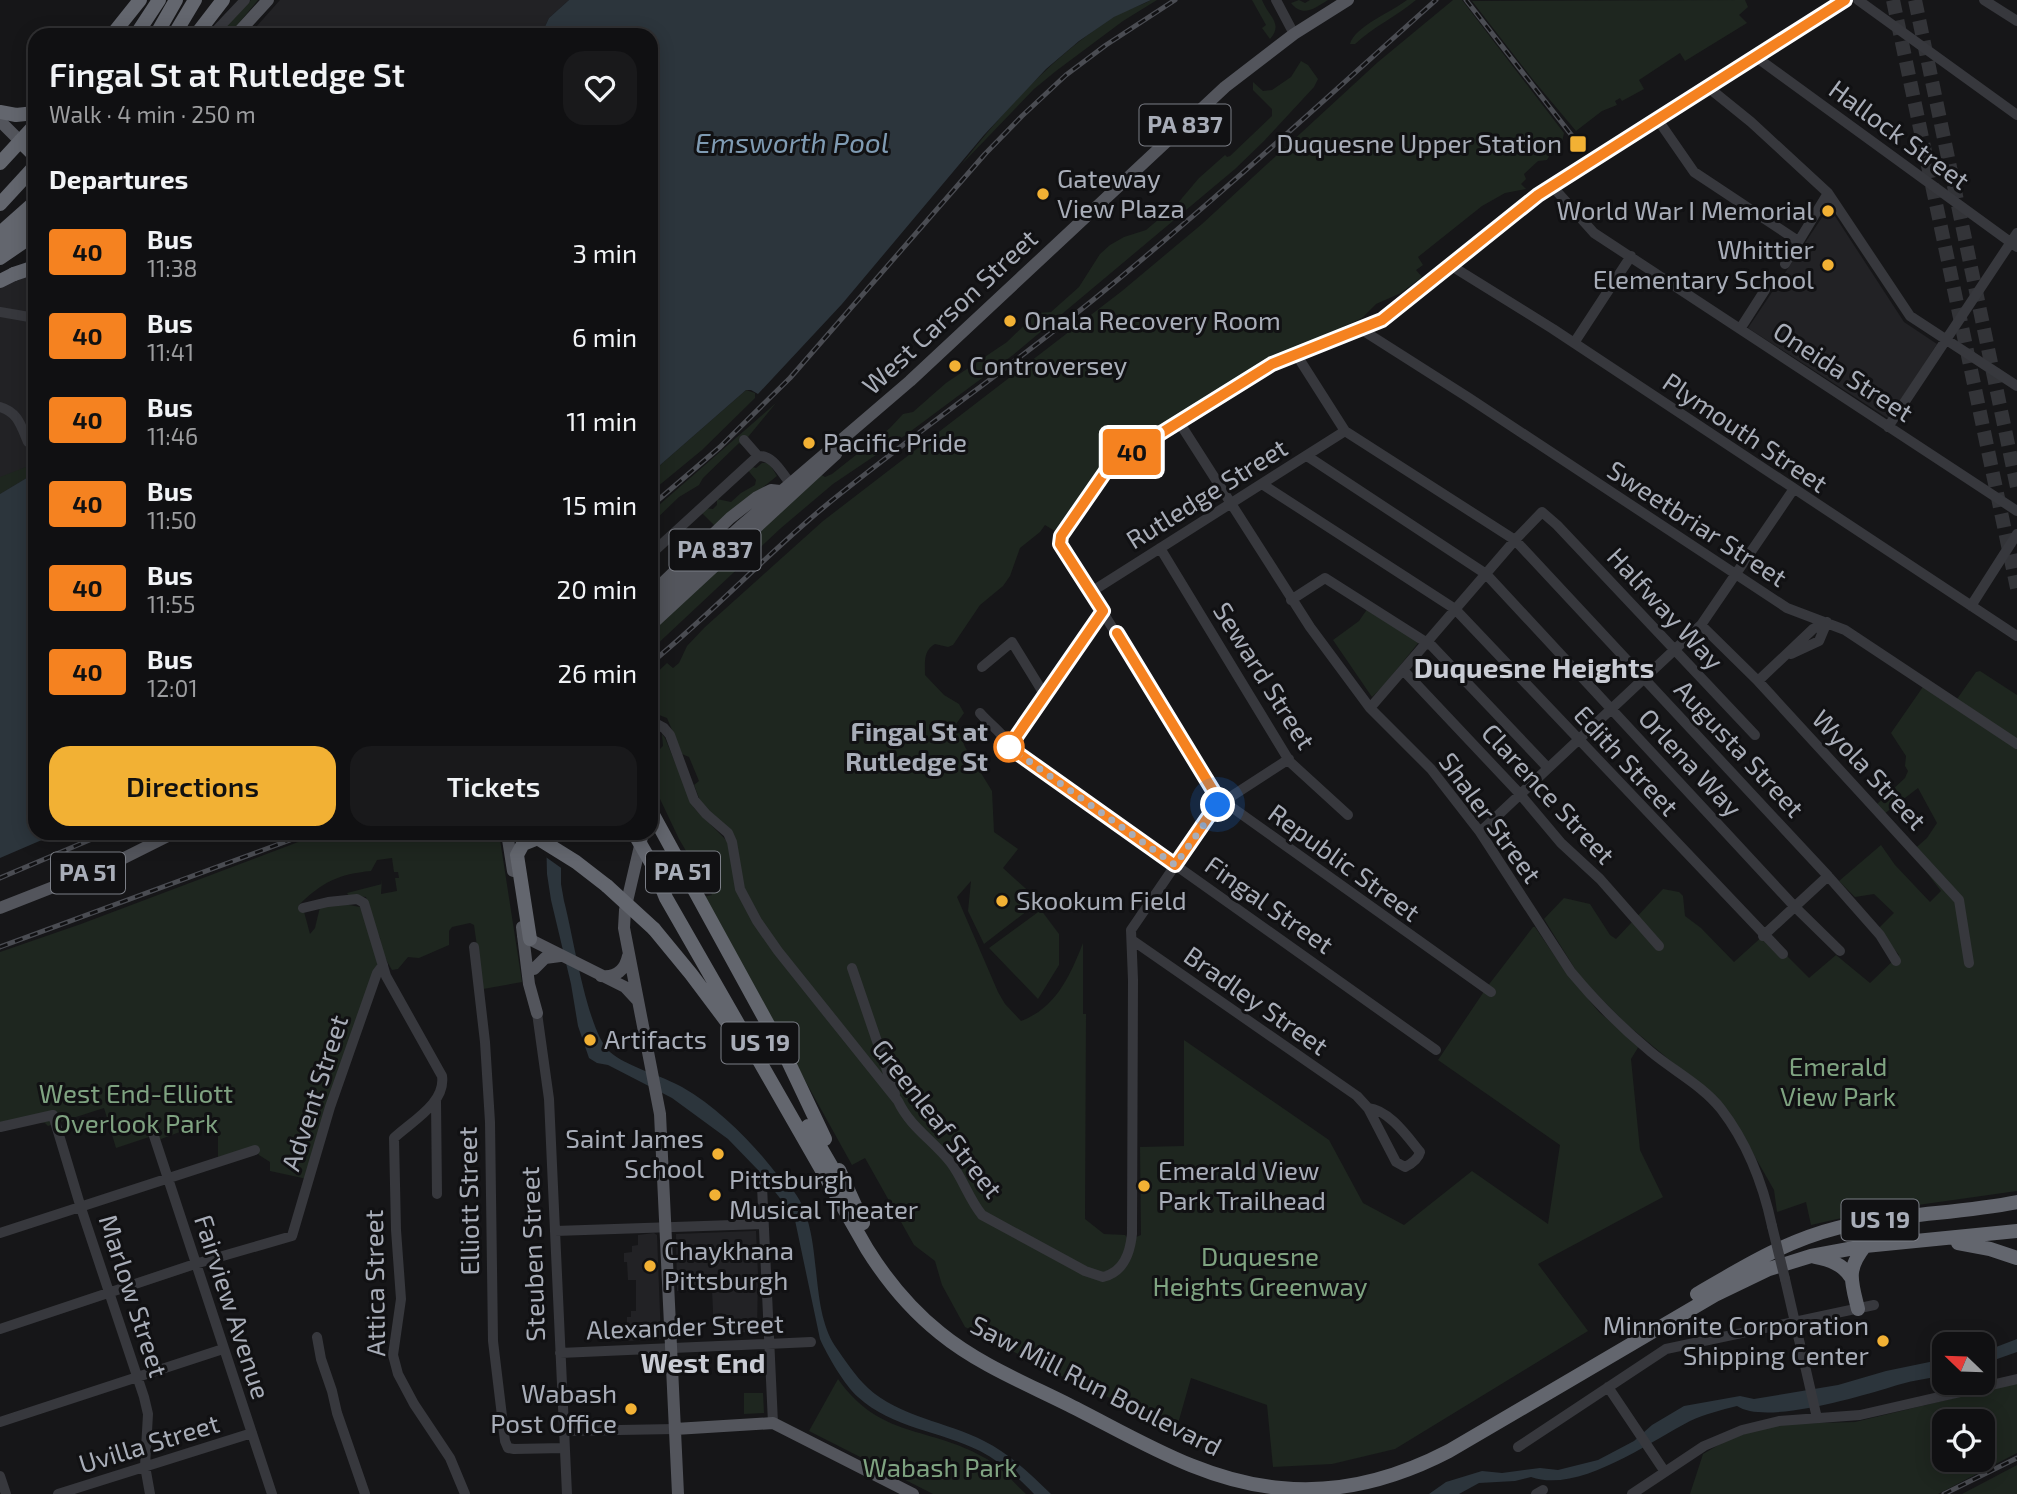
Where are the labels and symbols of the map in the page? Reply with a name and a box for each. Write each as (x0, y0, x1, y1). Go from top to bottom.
street label: Hallock Street (1824, 73, 1976, 195)
road number: PA 837 (1140, 104, 1230, 146)
water label: Emsworth Pool (695, 125, 889, 159)
place label: Duquesne Upper Station (1276, 127, 1562, 158)
marker: Duquesne Upper Station (1568, 134, 1588, 154)
place label: Gateway View Plaza (1057, 162, 1185, 223)
marker: Gateway View Plaza (1035, 186, 1051, 202)
place label: World War I Memorial (1556, 194, 1814, 225)
marker: World War I Memorial (1820, 203, 1836, 219)
street label: West Carson Street (855, 222, 1043, 400)
place label: Whittier Elementary School (1593, 233, 1814, 294)
marker: Whittier Elementary School (1820, 257, 1836, 273)
place label: Onala Recovery Room (1024, 304, 1281, 335)
marker: Onala Recovery Room (1002, 313, 1018, 329)
street label: Oneida Street (1768, 314, 1919, 427)
place label: Controversey (969, 349, 1127, 380)
marker: Controversey (947, 358, 963, 374)
street label: Plymouth Street (1658, 365, 1834, 498)
place label: Pacific Pride (823, 426, 967, 457)
line badge: 40 (1100, 429, 1164, 475)
street label: Rutledge Street (1120, 431, 1292, 555)
marker: Pacific Pride (801, 435, 817, 451)
street label: Sweetbriar Street (1602, 453, 1793, 592)
road number: PA 837 (670, 530, 760, 570)
street label: Halfway Way (1602, 540, 1731, 676)
street label: Seward Street (1208, 596, 1323, 754)
district label: Duquesne Heights (1414, 650, 1654, 684)
street label: Augusta Street (1669, 673, 1811, 823)
street label: Edith Street (1568, 699, 1686, 821)
street label: Orlena Way (1633, 701, 1749, 823)
street label: Wyola Street (1807, 702, 1934, 836)
place label: Fingal St at Rutledge St (845, 715, 988, 776)
street label: Clarence Street (1476, 716, 1622, 870)
marker: Fingal St at Rutledge St (994, 732, 1024, 762)
street label: Shaler Street (1434, 746, 1549, 888)
your location (1200, 787, 1235, 822)
street label: Republic Street (1263, 796, 1427, 927)
street label: Fingal Street (1200, 848, 1340, 959)
road number: PA 51 (51, 852, 125, 894)
road number: PA 51 (646, 852, 720, 892)
place label: Skookum Field (1016, 884, 1187, 915)
marker: Skookum Field (994, 893, 1010, 909)
street label: Bradley Street (1179, 939, 1335, 1061)
street label: Advent Street (274, 1011, 353, 1174)
place label: Artifacts (604, 1023, 707, 1054)
road number: US 19 (722, 1023, 798, 1064)
marker: Artifacts (582, 1032, 598, 1048)
street label: Greenleaf Street (867, 1033, 1010, 1204)
park label: Emerald View Park (1780, 1050, 1896, 1111)
park label: West End-Elliott Overlook Park (39, 1077, 233, 1138)
place label: Saint James School (565, 1122, 704, 1183)
street label: Elliott Street (451, 1126, 484, 1276)
marker: Saint James School (710, 1146, 726, 1162)
place label: Emerald View Park Trailhead (1158, 1154, 1326, 1215)
place label: Pittsburgh Musical Theater (729, 1163, 918, 1224)
street label: Steuben Street (513, 1166, 550, 1342)
marker: Emerald View Park Trailhead (1136, 1178, 1152, 1194)
marker: Pittsburgh Musical Theater (707, 1187, 723, 1203)
road number: US 19 (1842, 1200, 1918, 1240)
street label: Attica Street (357, 1209, 390, 1357)
street label: Marlow Street (94, 1210, 175, 1381)
street label: Fairview Avenue (189, 1210, 278, 1403)
place label: Chaykhana Pittsburgh (664, 1234, 794, 1295)
park label: Duquesne Heights Greenway (1152, 1240, 1368, 1301)
marker: Chaykhana Pittsburgh (642, 1258, 658, 1274)
street label: Alexander Street (586, 1307, 784, 1344)
street label: Saw Mill Run Boulevard (966, 1308, 1227, 1461)
place label: Minnonite Corporation Shipping Center (1603, 1309, 1869, 1370)
north arrow (1932, 1332, 1995, 1395)
marker: Minnonite Corporation Shipping Center (1875, 1333, 1891, 1349)
district label: West End (641, 1345, 765, 1379)
place label: Wabash Post Office (490, 1377, 617, 1438)
marker: Wabash Post Office (623, 1401, 639, 1417)
street label: Uvilla Street (75, 1406, 223, 1479)
park label: Wabash Park (863, 1451, 1018, 1482)

